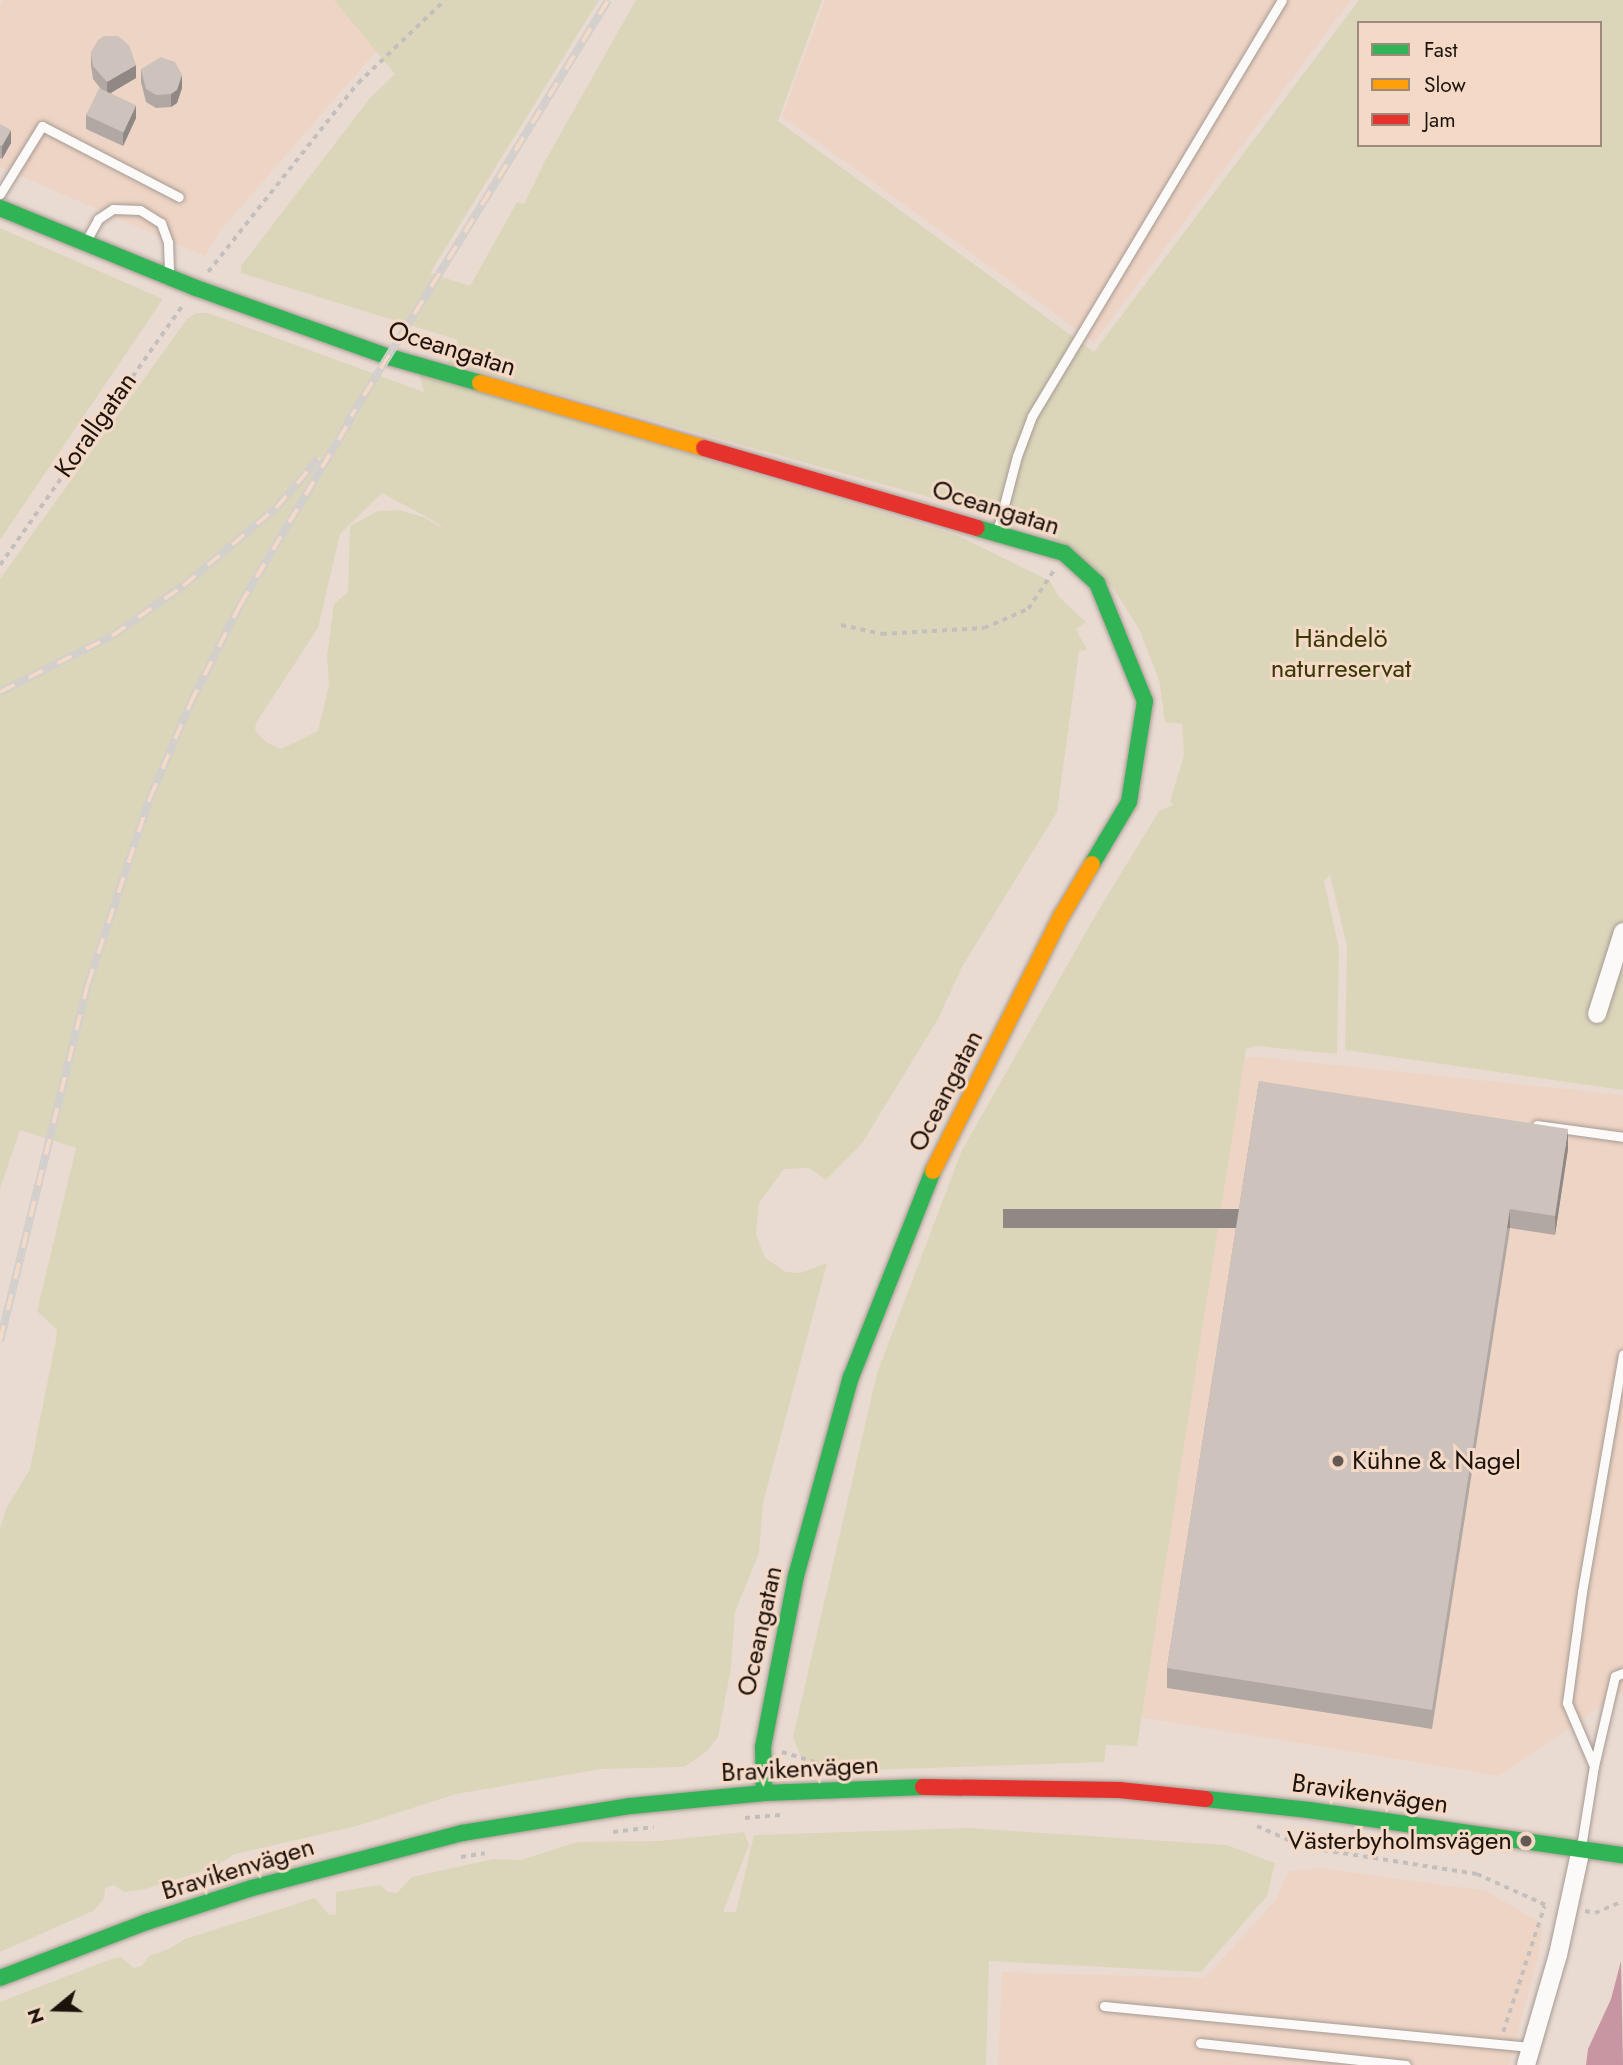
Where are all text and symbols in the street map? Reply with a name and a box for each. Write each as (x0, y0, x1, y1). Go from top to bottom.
legend (1357, 21, 1602, 147)
text: Fast (1424, 35, 1457, 65)
text: Slow (1424, 70, 1466, 100)
text: Jam (1424, 105, 1456, 135)
street label: Oceangatan (384, 315, 520, 383)
street label: Korallgatan (48, 366, 144, 484)
street label: Oceangatan (928, 474, 1064, 542)
park label: Händelö naturreservat (1271, 623, 1411, 684)
street label: Oceangatan (902, 1025, 990, 1157)
place label: Kühne & Nagel (1352, 1445, 1521, 1477)
marker: Kühne & Nagel (1330, 1453, 1346, 1469)
street label: Oceangatan (731, 1563, 789, 1699)
street label: Bravikenvägen (720, 1749, 880, 1789)
street label: Bravikenvägen (1290, 1768, 1450, 1820)
place label: Västerbyholmsvägen (1287, 1825, 1512, 1857)
street label: Bravikenvägen (158, 1831, 318, 1907)
marker: Västerbyholmsvägen (1518, 1833, 1534, 1849)
north arrow (21, 1974, 91, 2044)
text: N (20, 2004, 51, 2028)

